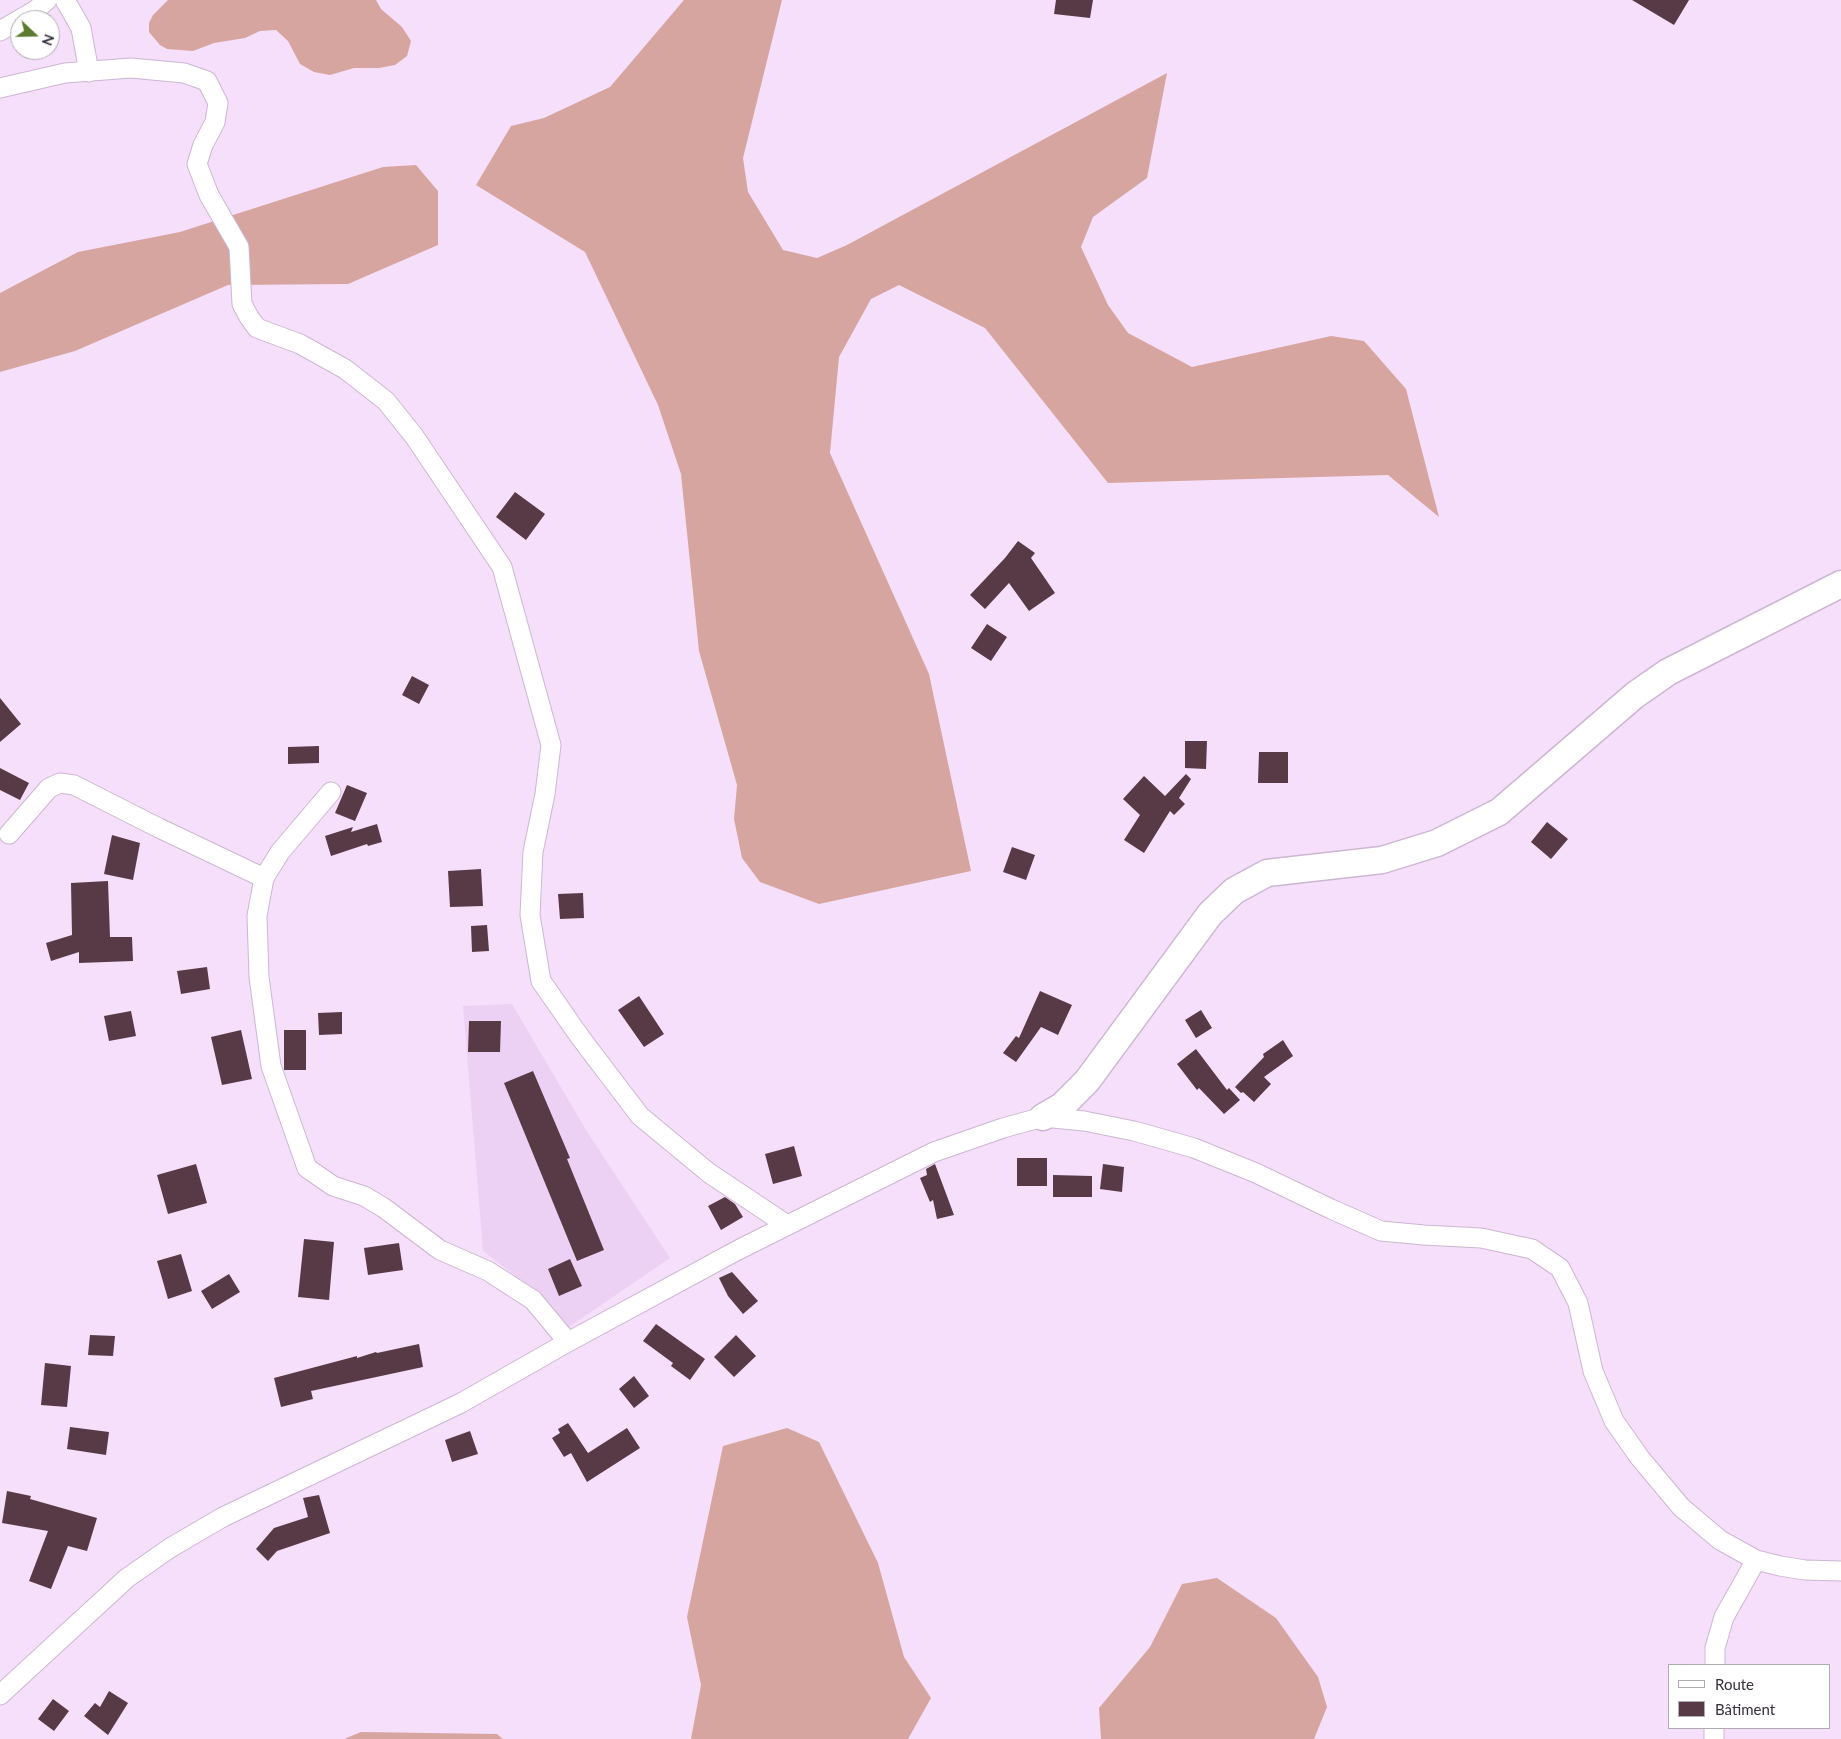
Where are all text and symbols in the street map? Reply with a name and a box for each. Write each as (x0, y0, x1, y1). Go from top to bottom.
north arrow (10, 10, 60, 60)
text: N (39, 32, 58, 48)
legend (1668, 1664, 1831, 1729)
text: Route (1715, 1675, 1754, 1693)
text: Bâtiment (1715, 1700, 1775, 1718)

